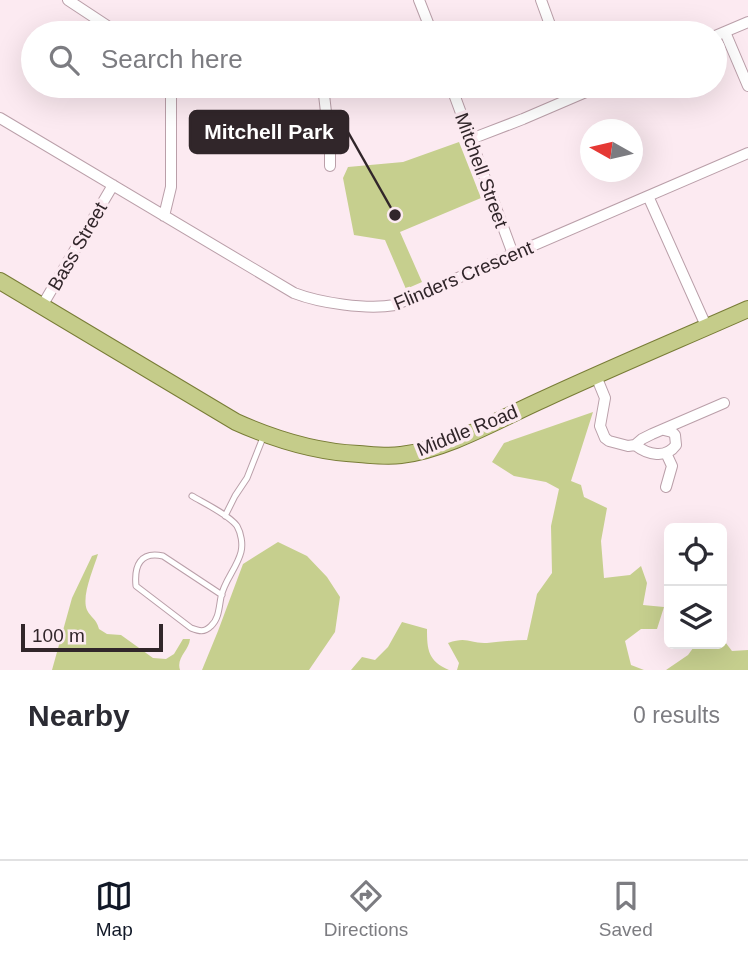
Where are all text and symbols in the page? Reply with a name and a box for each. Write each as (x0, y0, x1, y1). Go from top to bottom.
search box (21, 21, 727, 98)
icon: search (45, 41, 83, 79)
text: Search here (101, 44, 243, 74)
street label: Mitchell Street (451, 110, 512, 231)
callout: Mitchell Park (190, 111, 348, 153)
north arrow (580, 119, 643, 182)
text: Mitchell Park (204, 120, 334, 143)
street label: Bass Street (44, 198, 111, 294)
street label: Flinders Crescent (391, 236, 536, 314)
street label: Middle Road (414, 401, 521, 460)
map controls (664, 523, 727, 649)
button: locate (664, 523, 727, 586)
button: layers (664, 586, 727, 649)
scale bar (21, 621, 163, 653)
text: 100 m (32, 625, 85, 646)
text: Nearby (28, 699, 130, 732)
text: 0 results (633, 702, 720, 728)
tab: Map (95, 877, 133, 941)
tab: Directions (324, 877, 408, 941)
tab: Saved (599, 877, 653, 941)

